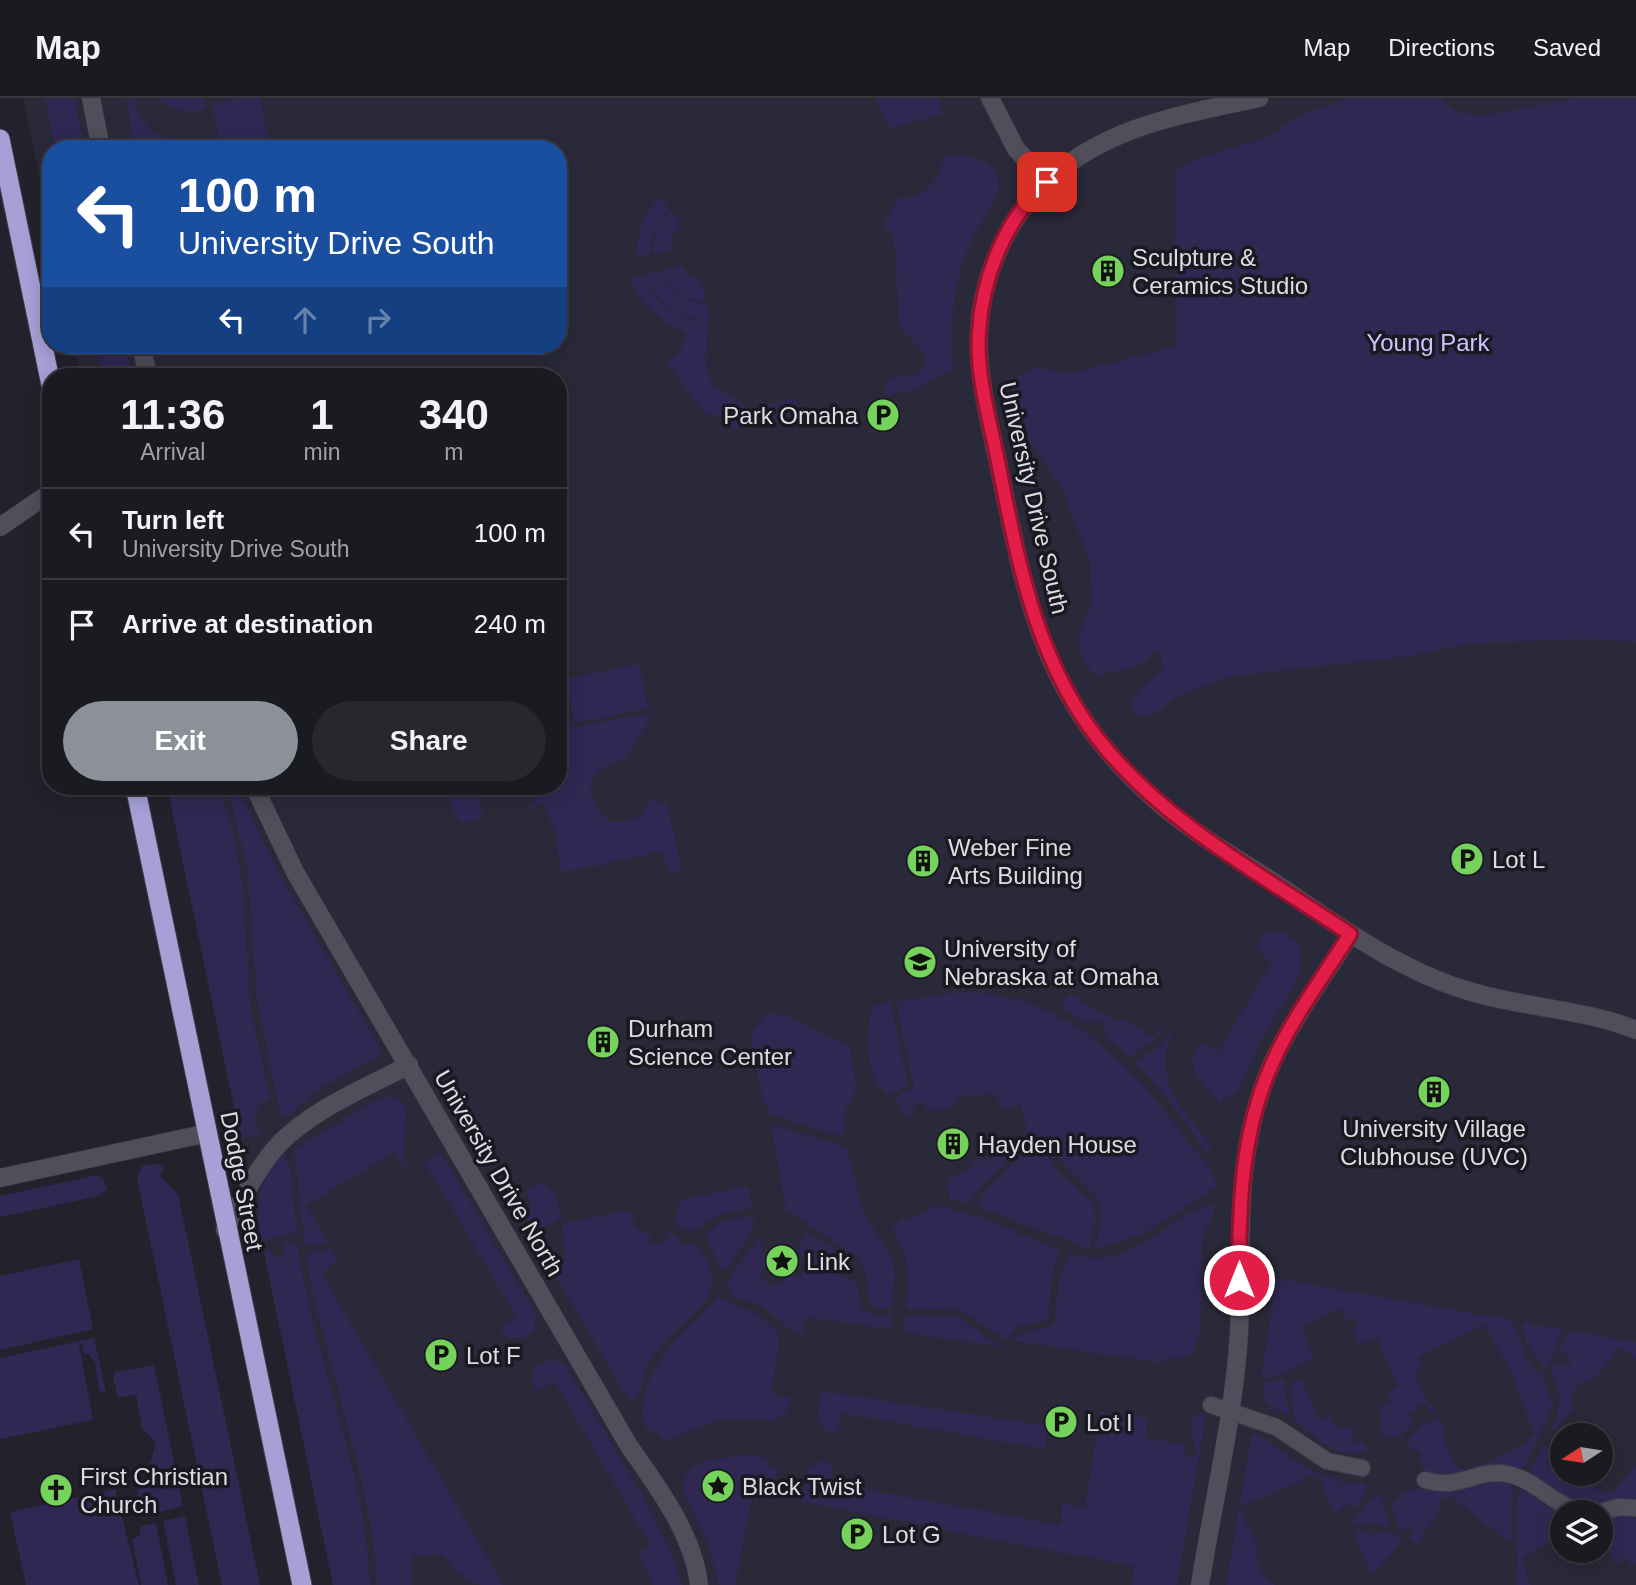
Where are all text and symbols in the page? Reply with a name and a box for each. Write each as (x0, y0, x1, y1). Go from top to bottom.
text: Map (35, 29, 101, 66)
text: Map (1304, 34, 1350, 61)
text: Directions (1388, 34, 1495, 61)
text: Saved (1533, 34, 1601, 61)
pin (1017, 152, 1077, 212)
icon: arrive (1028, 163, 1066, 201)
icon: left (63, 168, 154, 259)
text: 100 m (178, 168, 317, 222)
text: University Drive South (178, 225, 495, 261)
place label: Sculpture & Ceramics Studio (1132, 244, 1308, 299)
building icon: Sculpture & Ceramics Studio (1089, 252, 1127, 290)
icon: left (213, 301, 251, 339)
icon: ahead (286, 301, 324, 339)
icon: right (359, 301, 397, 339)
park label: Young Park (1366, 329, 1491, 356)
street label: University Drive South (994, 379, 1074, 617)
text: 11:36 (120, 391, 225, 438)
text: 1 (310, 391, 334, 438)
text: 340 (419, 391, 489, 438)
parking icon: Park Omaha (864, 396, 902, 434)
place label: Park Omaha (723, 402, 859, 429)
text: Arrival (140, 439, 205, 465)
text: min (303, 439, 341, 465)
text: m (444, 439, 463, 465)
text: Turn left (122, 505, 224, 535)
icon: left (63, 515, 101, 553)
text: 100 m (474, 518, 546, 548)
text: University Drive South (122, 536, 350, 562)
icon: arrive (63, 606, 101, 644)
text: Arrive at destination (122, 609, 373, 639)
text: 240 m (474, 609, 546, 639)
button: Exit (63, 701, 298, 781)
button: Share (312, 701, 546, 781)
place label: Weber Fine Arts Building (948, 834, 1083, 889)
parking icon: Lot L (1448, 840, 1486, 878)
building icon: Weber Fine Arts Building (904, 842, 942, 880)
place label: Lot L (1492, 846, 1545, 873)
place label: University of Nebraska at Omaha (944, 935, 1159, 990)
school or university icon: University of Nebraska at Omaha (901, 943, 939, 981)
place label: Durham Science Center (628, 1015, 792, 1070)
building icon: Durham Science Center (584, 1023, 622, 1061)
street label: University Drive North (429, 1065, 569, 1281)
building icon: University Village Clubhouse (UVC) (1415, 1073, 1453, 1111)
street label: Dodge Street (215, 1109, 269, 1253)
place label: University Village Clubhouse (UVC) (1340, 1115, 1528, 1170)
building icon: Hayden House (934, 1125, 972, 1163)
place label: Hayden House (978, 1131, 1137, 1158)
place icon: Link (763, 1242, 801, 1280)
position arrow (1202, 1243, 1276, 1317)
place label: Link (806, 1248, 851, 1275)
parking icon: Lot F (422, 1336, 460, 1374)
place label: Lot F (466, 1342, 521, 1369)
parking icon: Lot I (1042, 1403, 1080, 1441)
place label: Lot I (1086, 1409, 1133, 1436)
north arrow (1550, 1423, 1614, 1486)
map controls (1550, 1423, 1613, 1563)
place label: First Christian Church (80, 1463, 228, 1518)
place icon: Black Twist (699, 1467, 737, 1505)
church icon: First Christian Church (37, 1471, 75, 1509)
place label: Black Twist (742, 1473, 862, 1500)
button: layers (1550, 1500, 1613, 1563)
parking icon: Lot G (838, 1515, 876, 1553)
place label: Lot G (882, 1521, 941, 1548)

